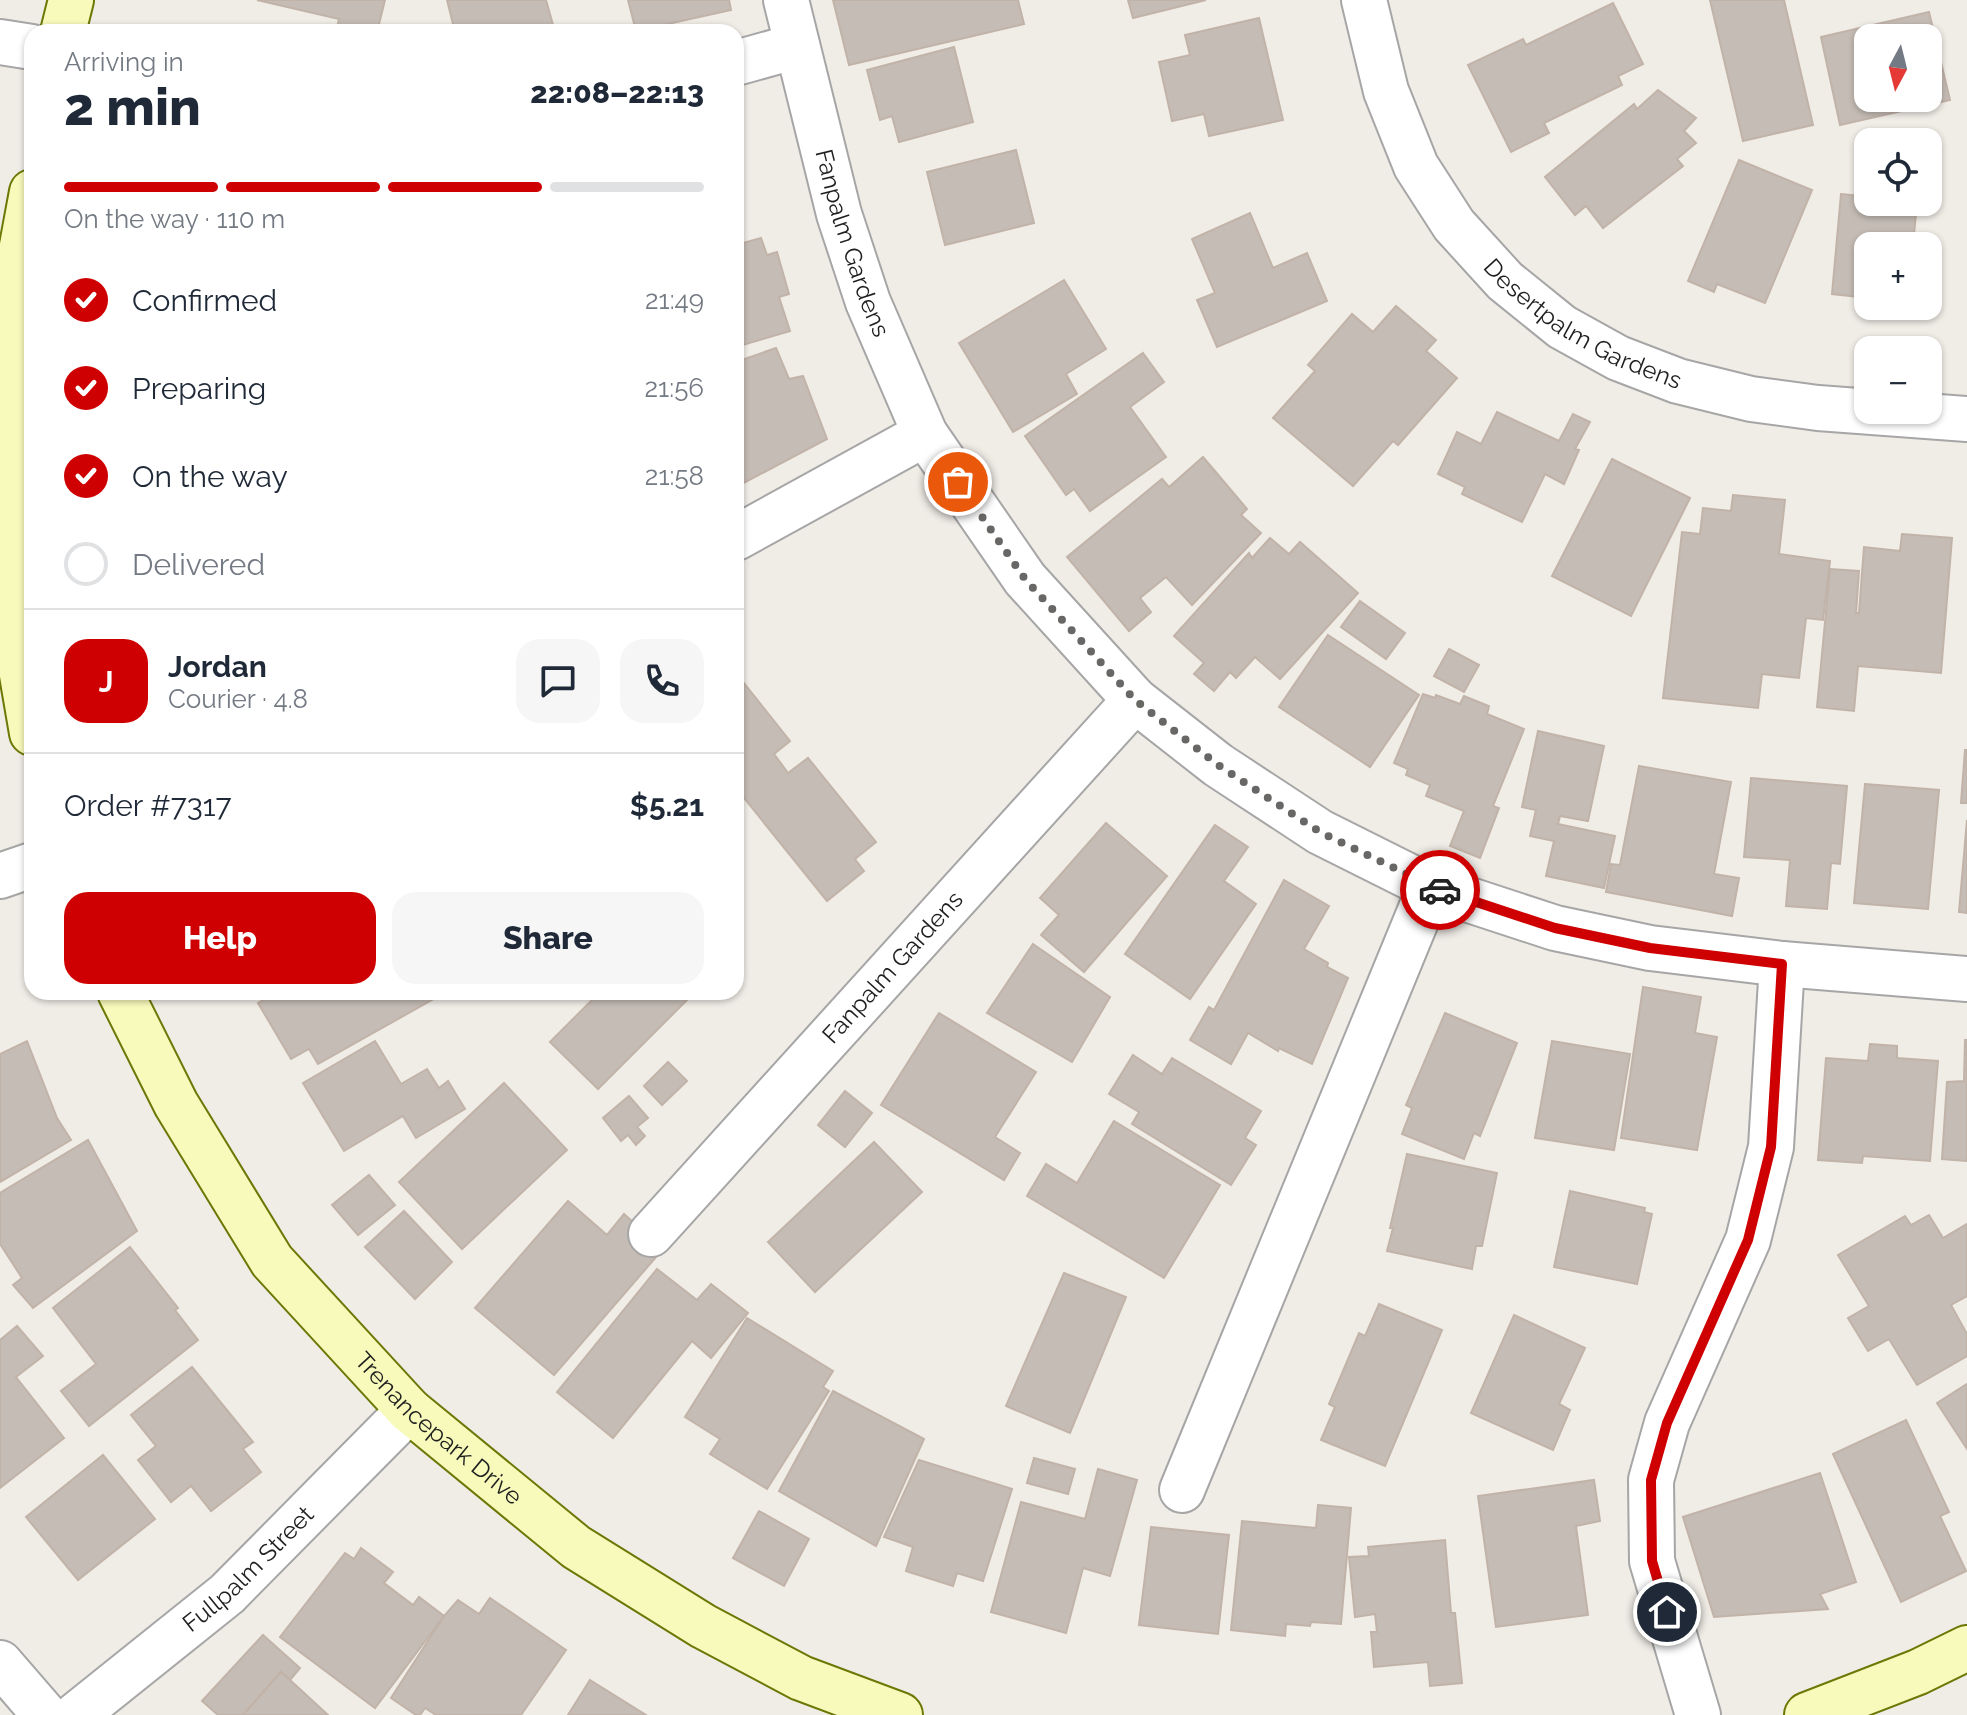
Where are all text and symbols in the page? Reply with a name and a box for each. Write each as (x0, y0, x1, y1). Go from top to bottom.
north arrow (1854, 24, 1942, 112)
map controls (1854, 24, 1942, 424)
text: Arriving in (64, 47, 184, 77)
text: 22:08–22:13 (530, 75, 704, 110)
text: 2 min (64, 76, 201, 137)
button: locate (1854, 128, 1942, 216)
street label: Fanpalm Gardens (810, 146, 896, 341)
text: On the way · 110 m (64, 204, 285, 234)
button: + (1854, 232, 1942, 320)
street label: Desertpalm Gardens (1478, 253, 1686, 395)
icon: check (64, 278, 108, 322)
text: Confirmed (132, 283, 277, 318)
text: 21:49 (645, 285, 704, 315)
button: − (1854, 336, 1942, 424)
icon: check (64, 366, 108, 410)
text: Preparing (132, 371, 266, 406)
text: 21:56 (645, 373, 704, 403)
pin (924, 448, 992, 516)
icon: check (64, 454, 108, 498)
text: On the way (132, 459, 288, 494)
icon: bag (936, 460, 980, 504)
text: 21:58 (645, 461, 704, 491)
text: Delivered (132, 547, 265, 582)
button: chat (516, 639, 600, 723)
button: phone (620, 639, 704, 723)
text: Jordan (168, 649, 267, 684)
text: J (99, 664, 113, 699)
text: Courier · 4.8 (168, 684, 308, 714)
text: Order #7317 (64, 788, 232, 823)
text: $5.21 (630, 788, 704, 823)
courier (1400, 850, 1480, 930)
icon: car (1418, 868, 1462, 912)
street label: Fanpalm Gardens (816, 885, 969, 1049)
button: Help (64, 892, 376, 984)
button: Share (392, 892, 704, 984)
street label: Trenancepark Drive (349, 1346, 528, 1511)
street label: Fullpalm Street (177, 1500, 320, 1638)
pin (1633, 1578, 1701, 1646)
icon: home (1645, 1590, 1689, 1634)

